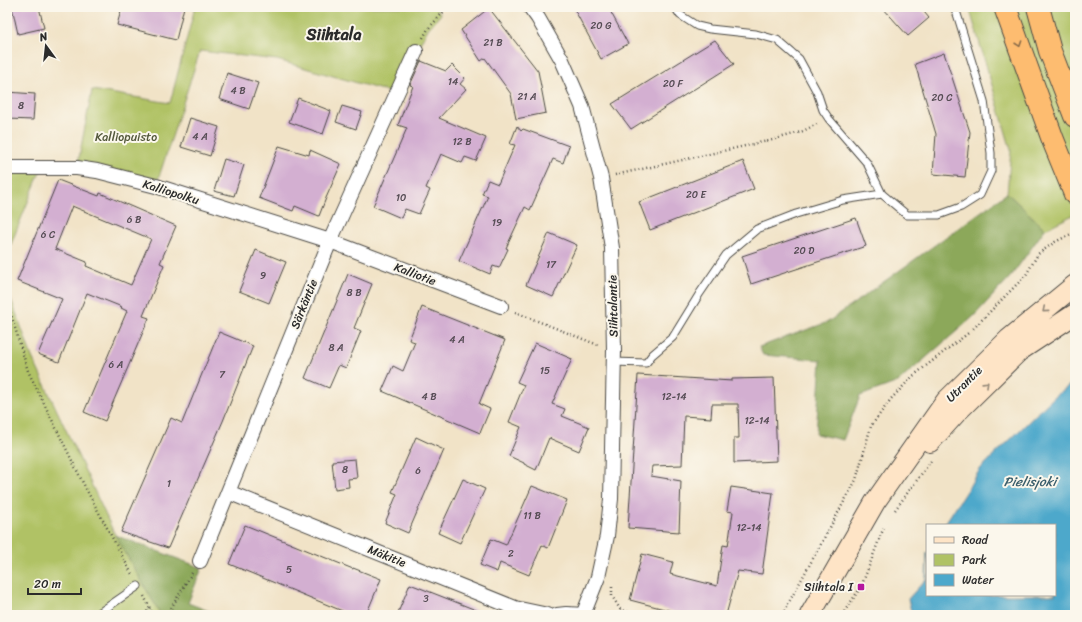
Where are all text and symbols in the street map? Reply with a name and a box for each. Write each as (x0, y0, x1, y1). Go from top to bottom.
house number: 20 G (591, 17, 612, 35)
district label: Siihtala (306, 20, 361, 49)
north arrow (26, 26, 66, 66)
text: N (36, 27, 50, 47)
house number: 21 B (484, 34, 503, 52)
one-way arrow (1014, 40, 1023, 47)
house number: 14 (448, 73, 458, 91)
house number: 20 F (663, 75, 684, 93)
house number: 4 B (230, 82, 246, 100)
house number: 21 A (517, 88, 537, 106)
house number: 20 C (932, 89, 953, 107)
house number: 8 (18, 97, 24, 115)
park label: Kalliopuisto (95, 126, 157, 148)
house number: 4 A (192, 128, 208, 146)
house number: 12 B (453, 133, 472, 151)
street label: Kalliopolku (140, 173, 203, 211)
house number: 20 E (686, 186, 708, 204)
house number: 10 (396, 189, 406, 207)
house number: 6 B (127, 211, 142, 229)
house number: 19 (492, 214, 502, 232)
house number: 6 C (41, 226, 56, 244)
house number: 20 D (794, 242, 814, 260)
street label: Kalliotie (391, 256, 439, 292)
house number: 17 (546, 256, 557, 274)
house number: 9 (260, 267, 266, 285)
street label: Siihtalantie (601, 275, 625, 337)
street label: Särkäntie (284, 276, 324, 332)
house number: 8 B (347, 284, 362, 302)
one-way arrow (1042, 305, 1050, 312)
house number: 4 A (449, 331, 465, 349)
house number: 8 A (328, 339, 344, 357)
house number: 6 A (109, 356, 123, 374)
street label: Utrantie (940, 360, 988, 408)
house number: 15 (540, 362, 550, 380)
house number: 7 (219, 366, 226, 384)
one-way arrow (981, 381, 989, 389)
house number: 4 B (421, 388, 437, 406)
house number: 12-14 (661, 388, 687, 406)
house number: 12-14 (744, 412, 770, 430)
house number: 8 (342, 461, 348, 479)
house number: 6 (415, 462, 421, 480)
water label: Pielisjoki (1004, 470, 1059, 493)
house number: 1 (167, 475, 171, 493)
house number: 11 B (523, 507, 541, 525)
house number: 12-14 (736, 519, 762, 537)
legend (926, 524, 1056, 596)
text: Road (962, 529, 989, 551)
street label: Mäkitie (364, 538, 410, 574)
house number: 2 (508, 545, 514, 563)
text: Park (962, 549, 987, 571)
house number: 5 (286, 561, 292, 579)
text: Water (962, 569, 995, 591)
scale bar (28, 570, 81, 596)
text: 20 m (34, 573, 61, 595)
place label: Siihtala I (804, 576, 854, 598)
marker: Siihtala I (856, 582, 866, 592)
house number: 3 (423, 590, 429, 608)

